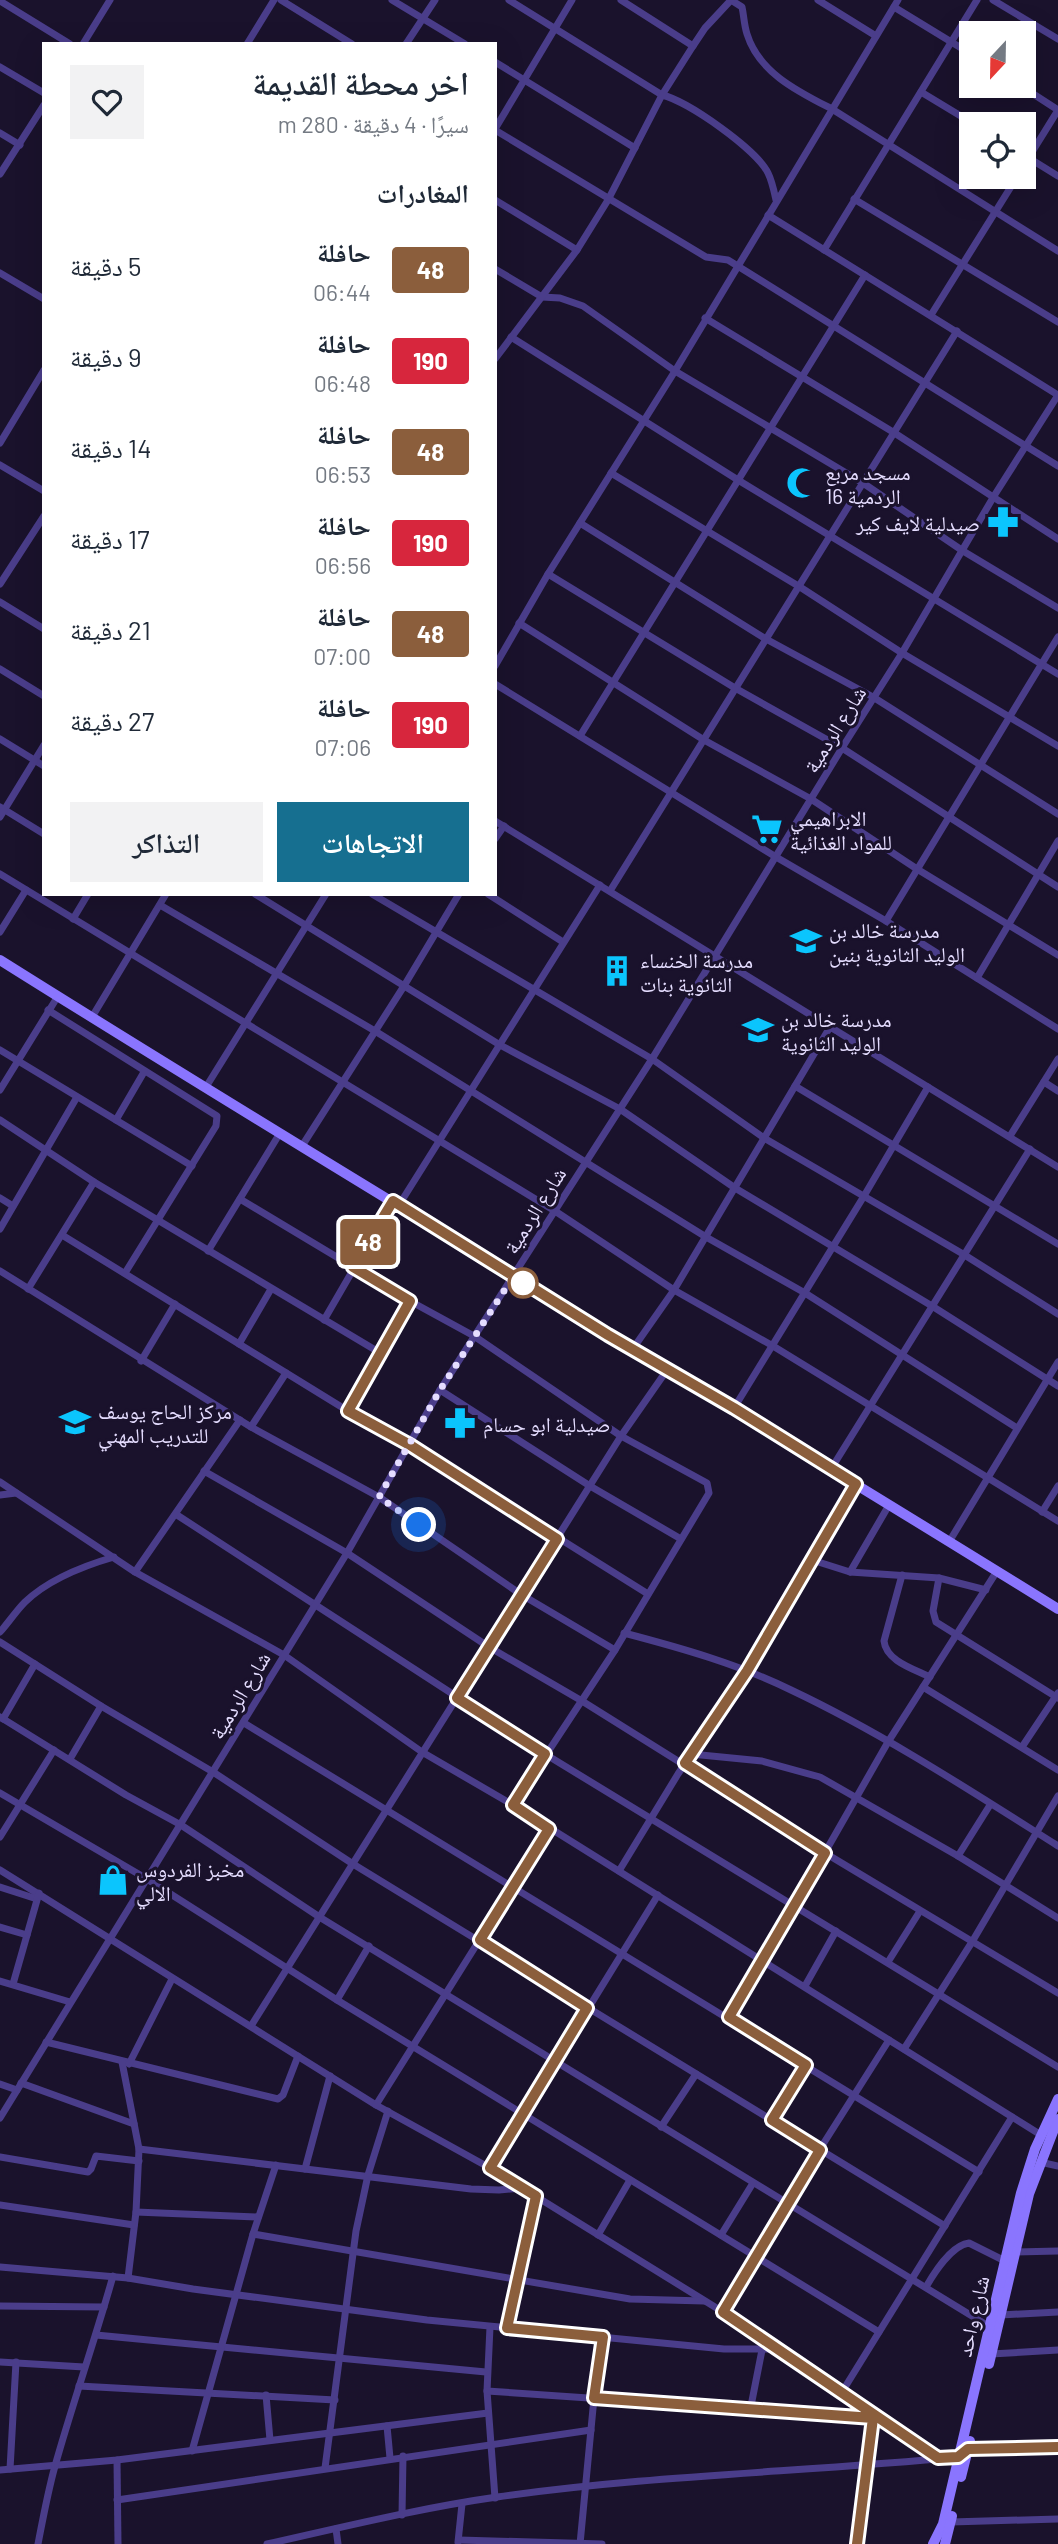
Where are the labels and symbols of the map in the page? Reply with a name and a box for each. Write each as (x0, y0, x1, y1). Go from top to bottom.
north arrow (959, 21, 1036, 98)
place label: مسجد مربع 16 الردمية (825, 459, 911, 508)
mosque icon: مسجد مربع 16 الردمية (785, 466, 819, 500)
pharmacy icon: صيدلية لايف كير (986, 505, 1020, 539)
place label: صيدلية لايف كير (855, 510, 980, 535)
street label: شارع الردمية (798, 681, 872, 778)
place label: الابراهيمي للمواد الغذائية (790, 805, 892, 854)
supermarket icon: الابراهيمي للمواد الغذائية (750, 812, 784, 846)
place label: مدرسة خالد بن الوليد الثانوية بنين (829, 917, 965, 968)
school or university icon: مدرسة خالد بن الوليد الثانوية بنين (789, 924, 823, 958)
place label: مدرسة الخنساء الثانوية بنات (640, 947, 753, 996)
building icon: مدرسة الخنساء الثانوية بنات (600, 954, 634, 988)
place label: مدرسة خالد بن الوليد الثانوية (781, 1006, 891, 1055)
school or university icon: مدرسة خالد بن الوليد الثانوية (741, 1013, 775, 1047)
street label: شارع الردمية (498, 1162, 572, 1259)
line badge: 48 (336, 1219, 400, 1265)
unlabelled marker (508, 1268, 538, 1298)
place label: مركز الحاج يوسف للتدريب المهني (98, 1398, 232, 1452)
school or university icon: مركز الحاج يوسف للتدريب المهني (58, 1405, 92, 1439)
pharmacy icon: صيدلية ابو حسام (443, 1406, 477, 1440)
place label: صيدلية ابو حسام (483, 1411, 610, 1439)
your location (401, 1507, 436, 1542)
street label: شارع الردمية (203, 1647, 277, 1744)
place label: مخبز الفردوس الالي (136, 1856, 244, 1910)
shop icon: مخبز الفردوس الالي (96, 1863, 130, 1897)
street label: شارع واحد (951, 2273, 995, 2359)

